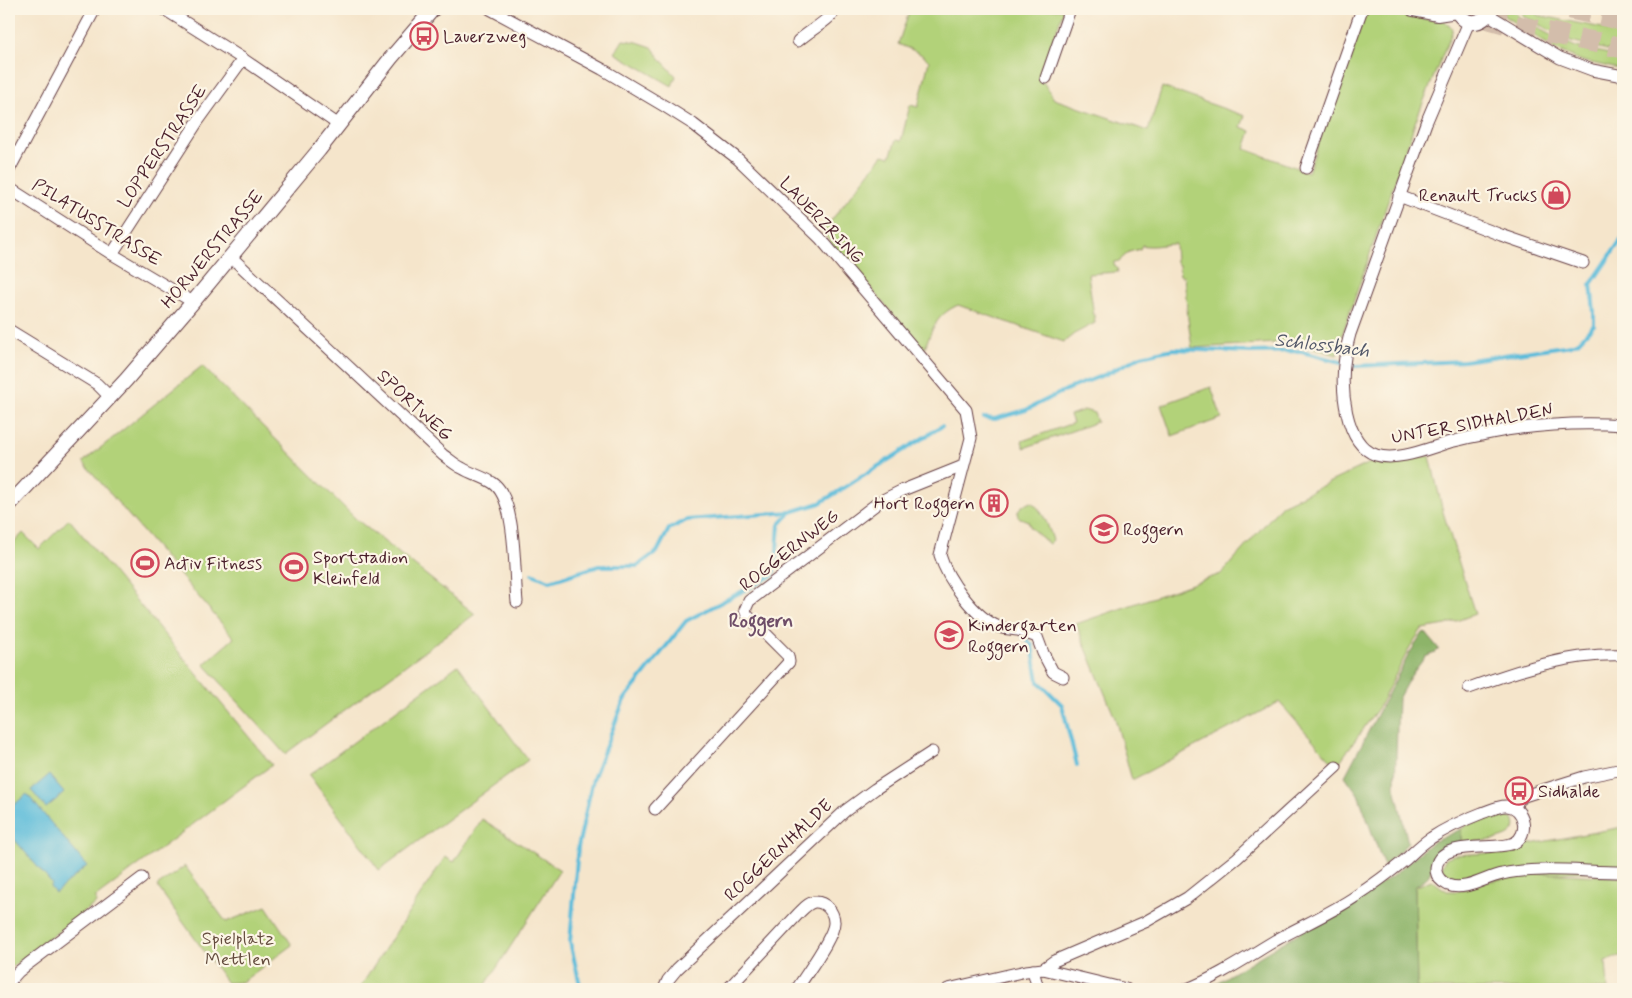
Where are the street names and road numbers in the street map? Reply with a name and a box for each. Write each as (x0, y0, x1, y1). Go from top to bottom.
street label: LOPPERSTRASSE (113, 80, 213, 213)
street label: LAUERZRING (774, 172, 869, 269)
street label: PILATUSSTRASSE (27, 173, 166, 272)
street label: HORWERSTRASSE (156, 185, 270, 314)
street label: SPORTWEG (371, 365, 457, 447)
street label: UNTER SIDHALDEN (1389, 398, 1555, 450)
street label: ROGGERNWEG (735, 504, 844, 597)
street label: ROGGERNHALDE (719, 794, 838, 907)

